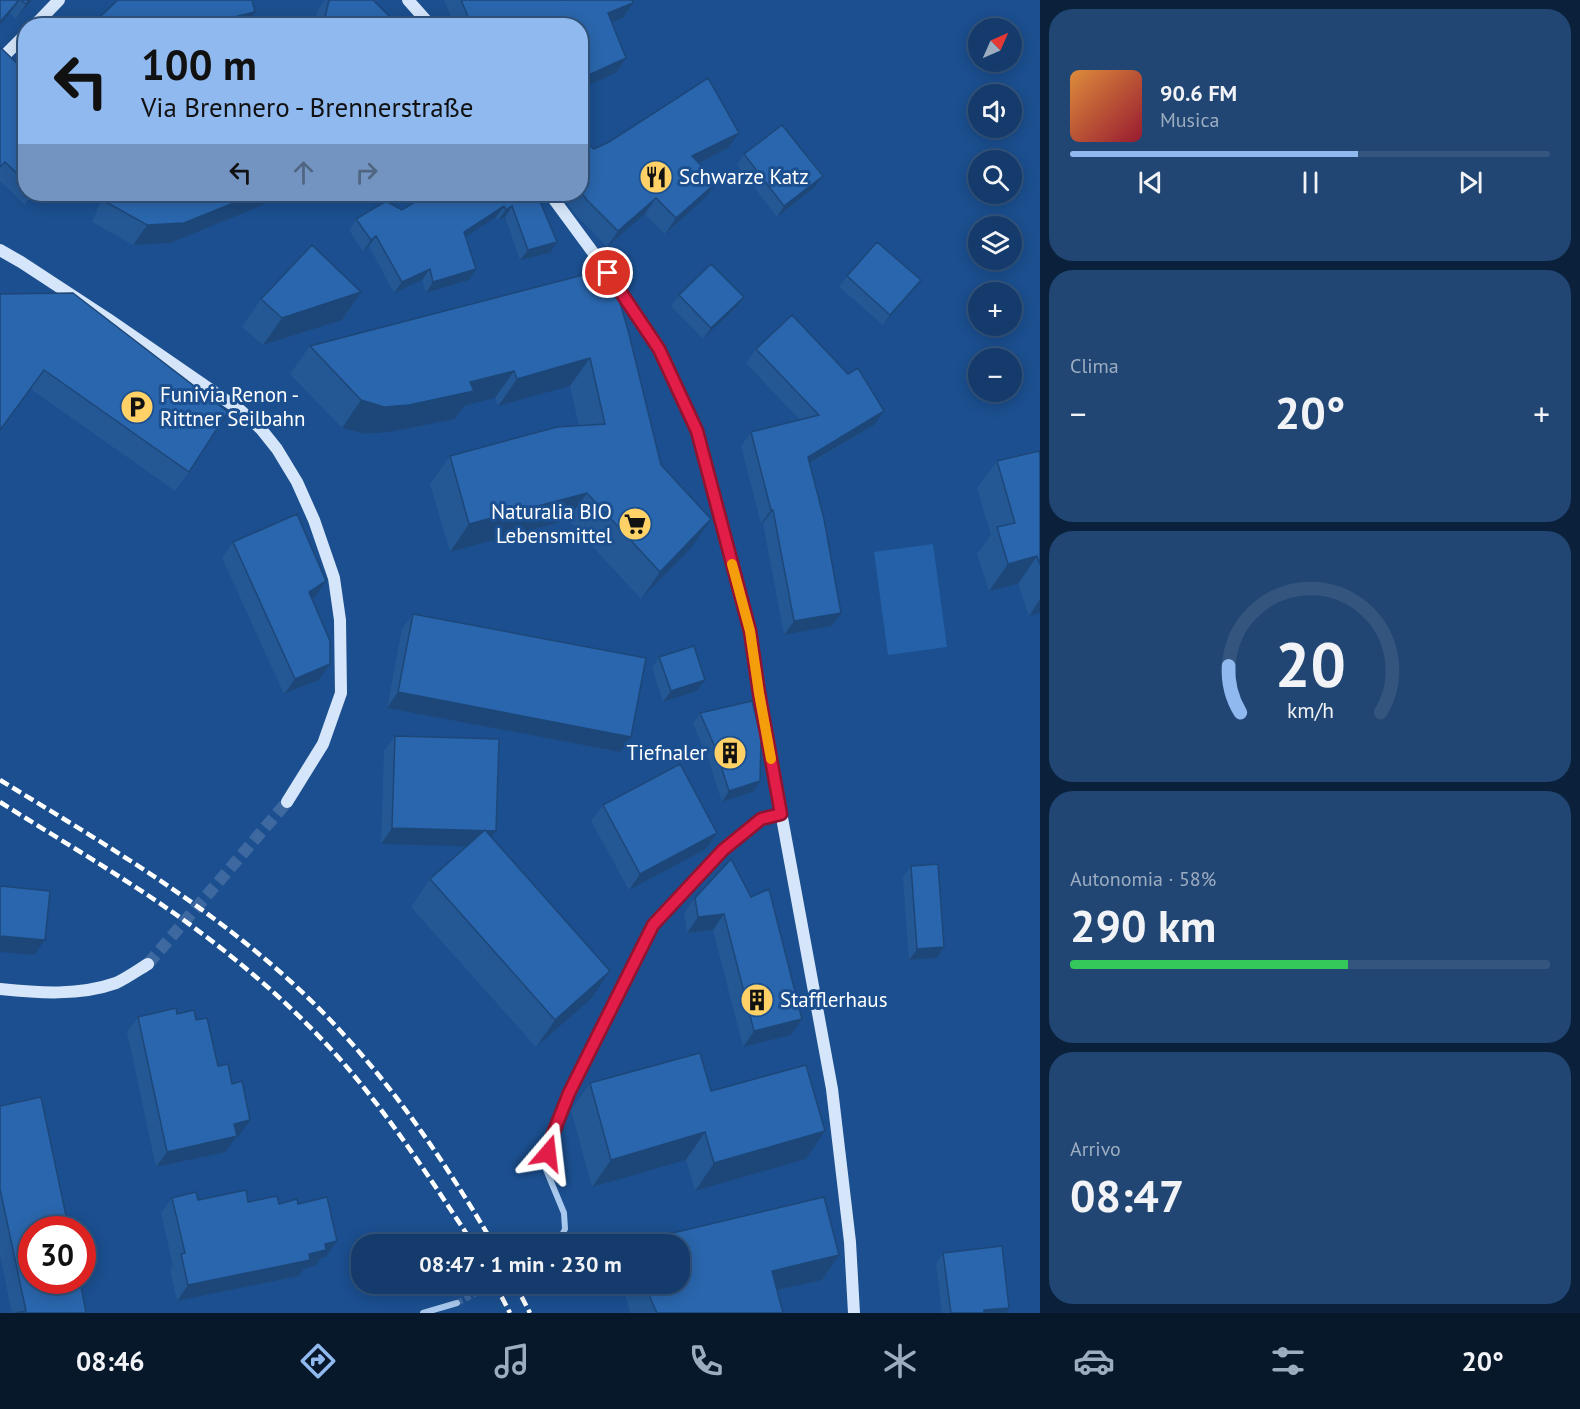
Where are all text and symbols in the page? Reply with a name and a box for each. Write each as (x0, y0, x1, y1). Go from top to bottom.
north arrow (968, 18, 1022, 72)
map controls (968, 18, 1022, 402)
text: 100 m (141, 37, 257, 92)
icon: left (42, 42, 120, 120)
text: 90.6 FM (1160, 79, 1237, 107)
button: sound (968, 84, 1022, 138)
text: Via Brennero - Brennerstraße (141, 90, 473, 124)
text: Musica (1160, 107, 1219, 133)
button: search (968, 150, 1022, 204)
icon: left (224, 156, 257, 189)
icon: ahead (287, 156, 320, 189)
icon: right (350, 156, 383, 189)
restaurant icon: Schwarze Katz (638, 159, 674, 195)
place label: Schwarze Katz (679, 163, 809, 190)
icon: previous (1134, 166, 1167, 199)
icon: pause (1294, 166, 1327, 199)
icon: next (1454, 166, 1487, 199)
button: layers (968, 216, 1022, 270)
pin (582, 247, 633, 298)
icon: arrive (591, 256, 624, 289)
button: + (968, 282, 1022, 336)
button: − (968, 348, 1022, 402)
text: Clima (1070, 353, 1119, 379)
place label: Funivia Renon - Rittner Seilbahn (160, 381, 306, 432)
text: 20° (1275, 383, 1345, 441)
parking icon: Funivia Renon - Rittner Seilbahn (119, 389, 155, 425)
text: − (1070, 392, 1087, 435)
text: + (1533, 392, 1550, 435)
place label: Naturalia BIO Lebensmittel (491, 498, 612, 549)
supermarket icon: Naturalia BIO Lebensmittel (617, 506, 653, 542)
text: 20 (1275, 624, 1345, 705)
text: km/h (1286, 697, 1333, 725)
building icon: Tiefnaler (712, 735, 748, 771)
place label: Tiefnaler (627, 739, 707, 766)
text: Autonomia · 58% (1070, 866, 1216, 892)
text: 290 km (1070, 896, 1216, 954)
building icon: Stafflerhaus (739, 982, 775, 1018)
place label: Stafflerhaus (780, 986, 888, 1013)
position arrow (516, 1121, 580, 1185)
text: Arrivo (1070, 1136, 1121, 1162)
text: 08:47 (1070, 1166, 1184, 1224)
speed limit sign: 30 (18, 1216, 96, 1294)
text: 08:47 · 1 min · 230 m (419, 1250, 622, 1278)
icon: directions (297, 1340, 339, 1382)
icon: music (491, 1340, 533, 1382)
icon: phone (685, 1340, 727, 1382)
icon: climate (879, 1340, 921, 1382)
icon: car (1073, 1340, 1115, 1382)
icon: filters (1267, 1340, 1309, 1382)
text: 08:46 (76, 1344, 145, 1378)
text: 20° (1461, 1344, 1504, 1378)

